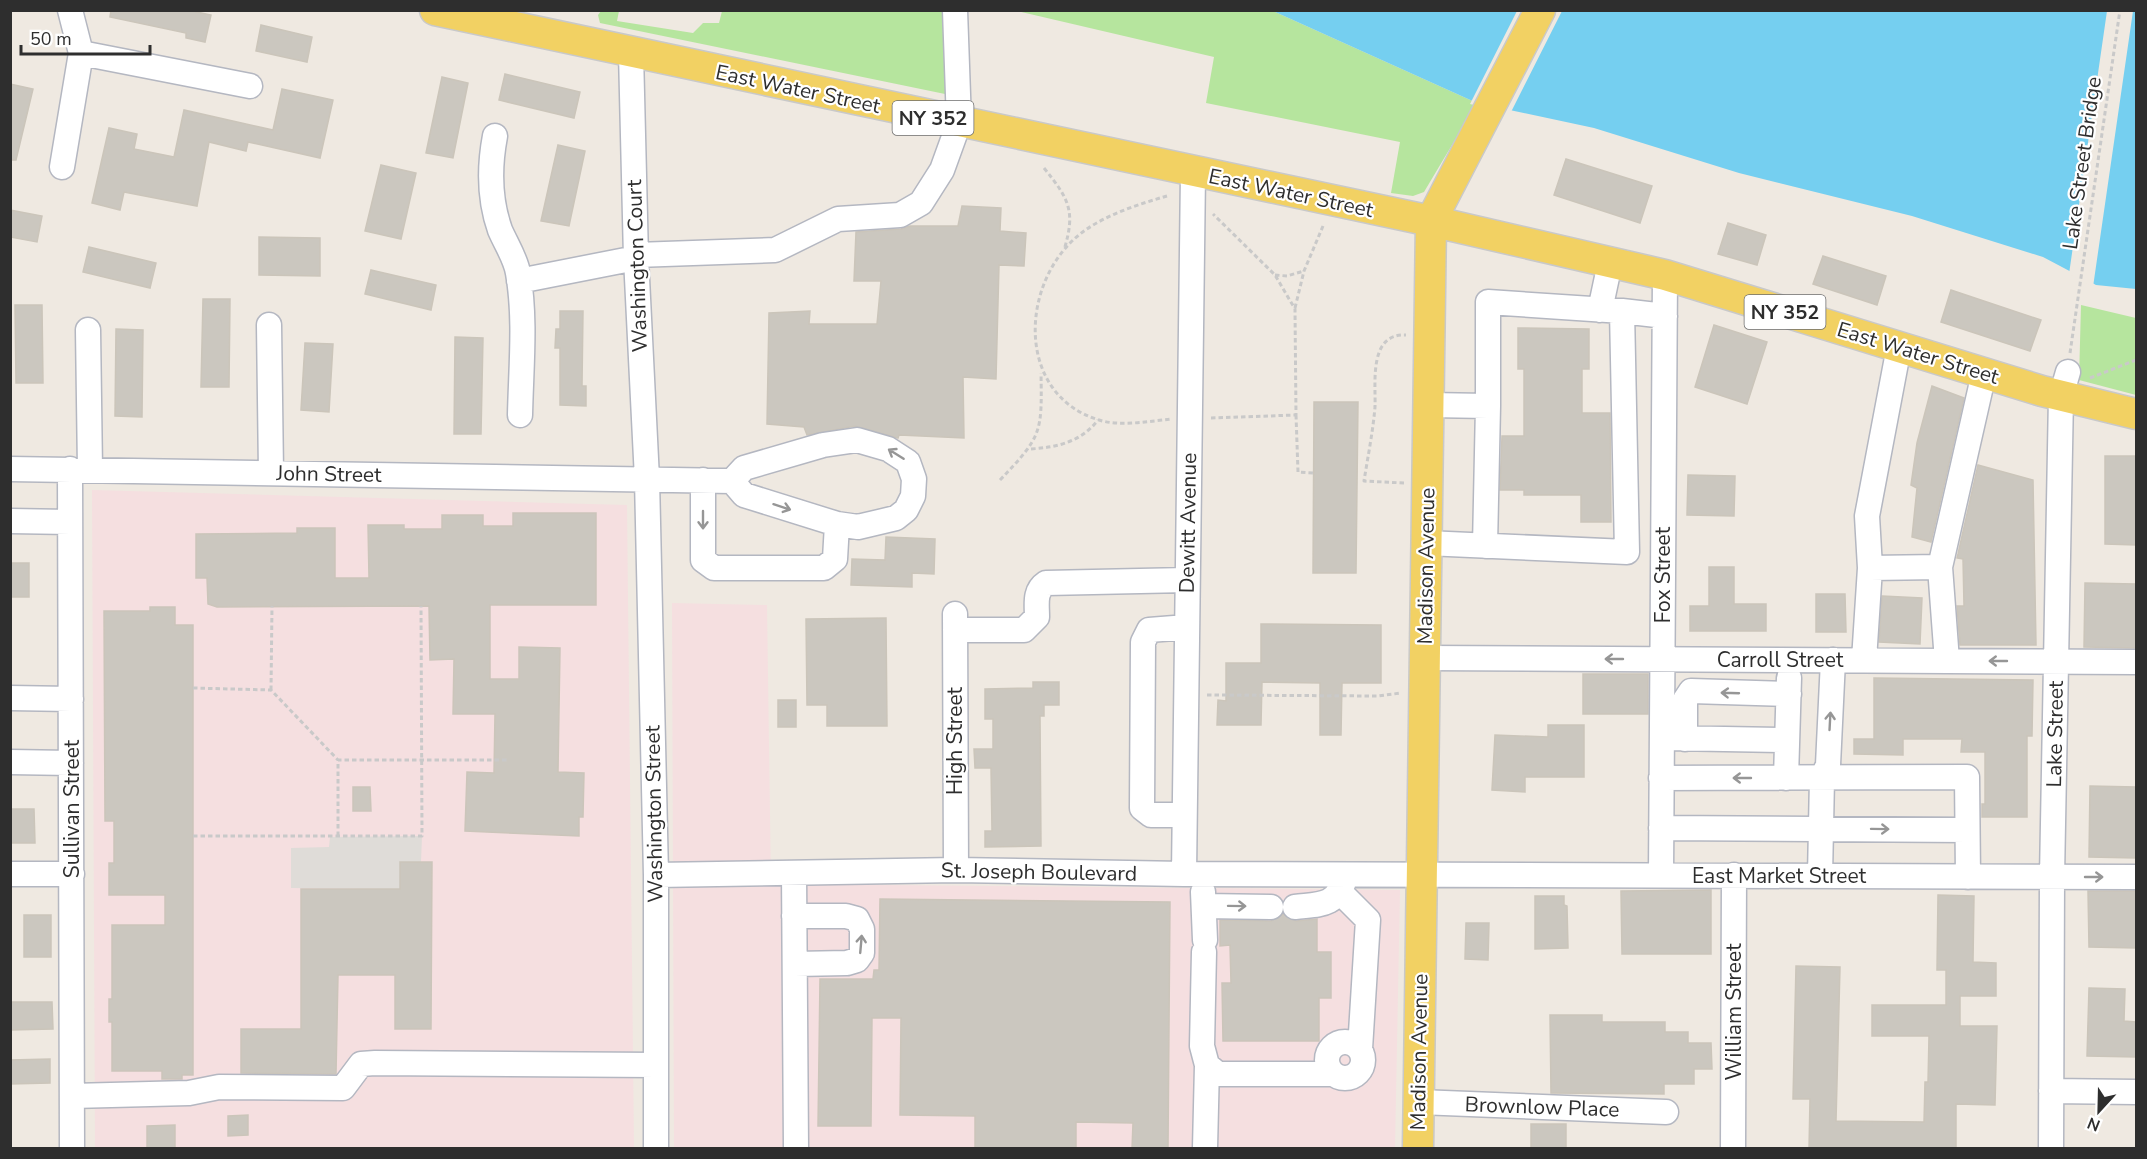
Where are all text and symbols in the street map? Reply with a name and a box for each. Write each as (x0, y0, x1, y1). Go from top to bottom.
scale bar (21, 18, 150, 56)
text: 50 m (30, 27, 72, 51)
street label: East Water Street (713, 58, 884, 120)
street label: Lake Street Bridge (2056, 75, 2108, 251)
road number: NY 352 (892, 101, 974, 135)
street label: East Water Street (1206, 162, 1377, 224)
street label: Washington Court (620, 179, 654, 353)
road number: NY 352 (1744, 295, 1826, 329)
street label: East Water Street (1834, 315, 2003, 391)
one-way arrow (888, 448, 905, 460)
street label: Dewitt Avenue (1173, 453, 1203, 593)
street label: John Street (275, 459, 382, 489)
street label: Madison Avenue (1411, 487, 1441, 645)
one-way arrow (772, 502, 791, 513)
one-way arrow (697, 510, 709, 530)
street label: Fox Street (1649, 526, 1677, 623)
street label: Carroll Street (1717, 646, 1844, 674)
one-way arrow (1605, 653, 1625, 665)
one-way arrow (1989, 655, 2009, 667)
street label: Lake Street (2040, 680, 2070, 788)
street label: High Street (941, 686, 969, 795)
one-way arrow (1721, 687, 1741, 698)
one-way arrow (1825, 711, 1836, 731)
street label: Washington Street (638, 724, 670, 903)
street label: Sullivan Street (58, 739, 86, 878)
one-way arrow (1733, 772, 1753, 784)
one-way arrow (1869, 823, 1889, 835)
street label: St. Joseph Boulevard (941, 856, 1137, 888)
street label: East Market Street (1692, 862, 1867, 890)
one-way arrow (2084, 871, 2104, 883)
one-way arrow (1227, 901, 1247, 912)
one-way arrow (856, 935, 867, 955)
street label: William Street (1720, 943, 1748, 1081)
street label: Madison Avenue (1404, 973, 1434, 1131)
north arrow (2069, 1081, 2129, 1141)
street label: Brownlow Place (1464, 1090, 1620, 1124)
text: N (2084, 1112, 2103, 1136)

